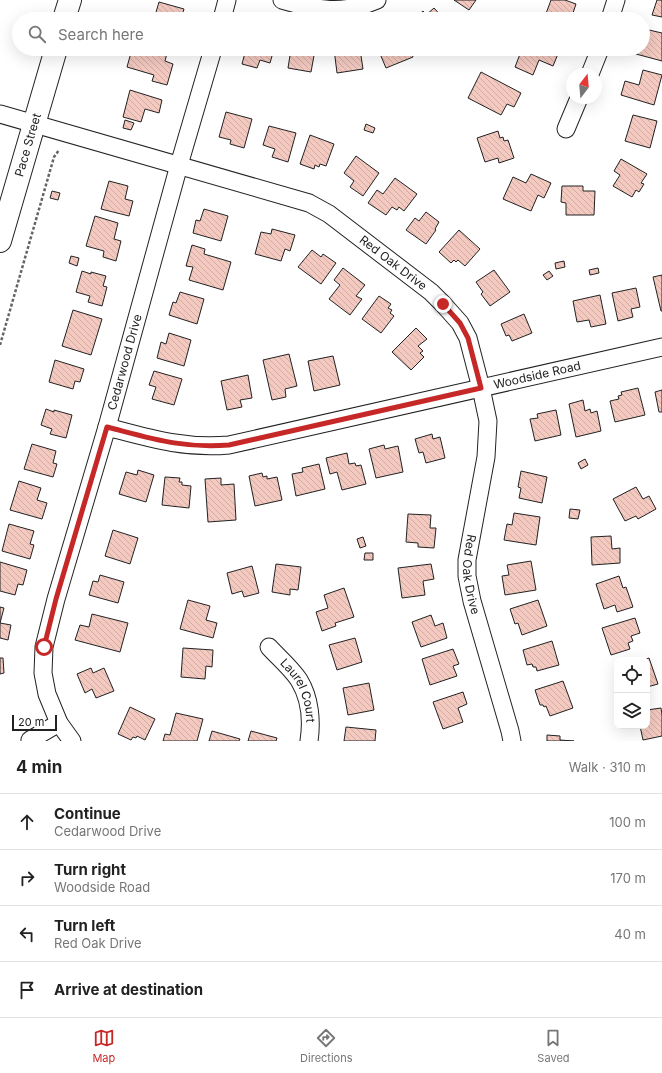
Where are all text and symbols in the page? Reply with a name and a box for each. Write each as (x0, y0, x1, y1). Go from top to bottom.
search box (12, 12, 650, 56)
icon: search (26, 23, 48, 45)
text: Search here (58, 25, 144, 44)
north arrow (566, 68, 602, 104)
street label: Pace Street (11, 111, 44, 178)
street label: Red Oak Drive (357, 232, 430, 293)
route end (434, 295, 452, 313)
street label: Cedarwood Drive (104, 312, 145, 412)
street label: Woodside Road (492, 358, 582, 392)
street label: Red Oak Drive (460, 533, 483, 616)
route start (35, 638, 53, 656)
street label: Laurel Court (277, 655, 318, 723)
map controls (614, 657, 650, 729)
button: locate (614, 657, 650, 693)
button: layers (614, 693, 650, 729)
scale bar (12, 713, 57, 732)
text: 20 m (18, 715, 44, 729)
text: 4 min (16, 757, 62, 777)
text: Walk · 310 m (569, 759, 646, 775)
text: Continue (54, 804, 121, 823)
icon: ahead (16, 811, 38, 833)
text: 100 m (609, 814, 646, 830)
text: Cedarwood Drive (54, 823, 161, 839)
text: Turn right (54, 860, 126, 879)
icon: right (16, 867, 38, 889)
text: 170 m (610, 870, 646, 886)
text: Woodside Road (54, 879, 150, 895)
text: Turn left (54, 916, 115, 935)
icon: left (16, 923, 38, 945)
text: 40 m (614, 926, 646, 942)
text: Red Oak Drive (54, 935, 142, 951)
icon: arrive (16, 979, 38, 1001)
text: Arrive at destination (54, 980, 203, 999)
tab: Map (92, 1027, 115, 1065)
tab: Directions (300, 1027, 353, 1065)
tab: Saved (537, 1027, 570, 1065)

